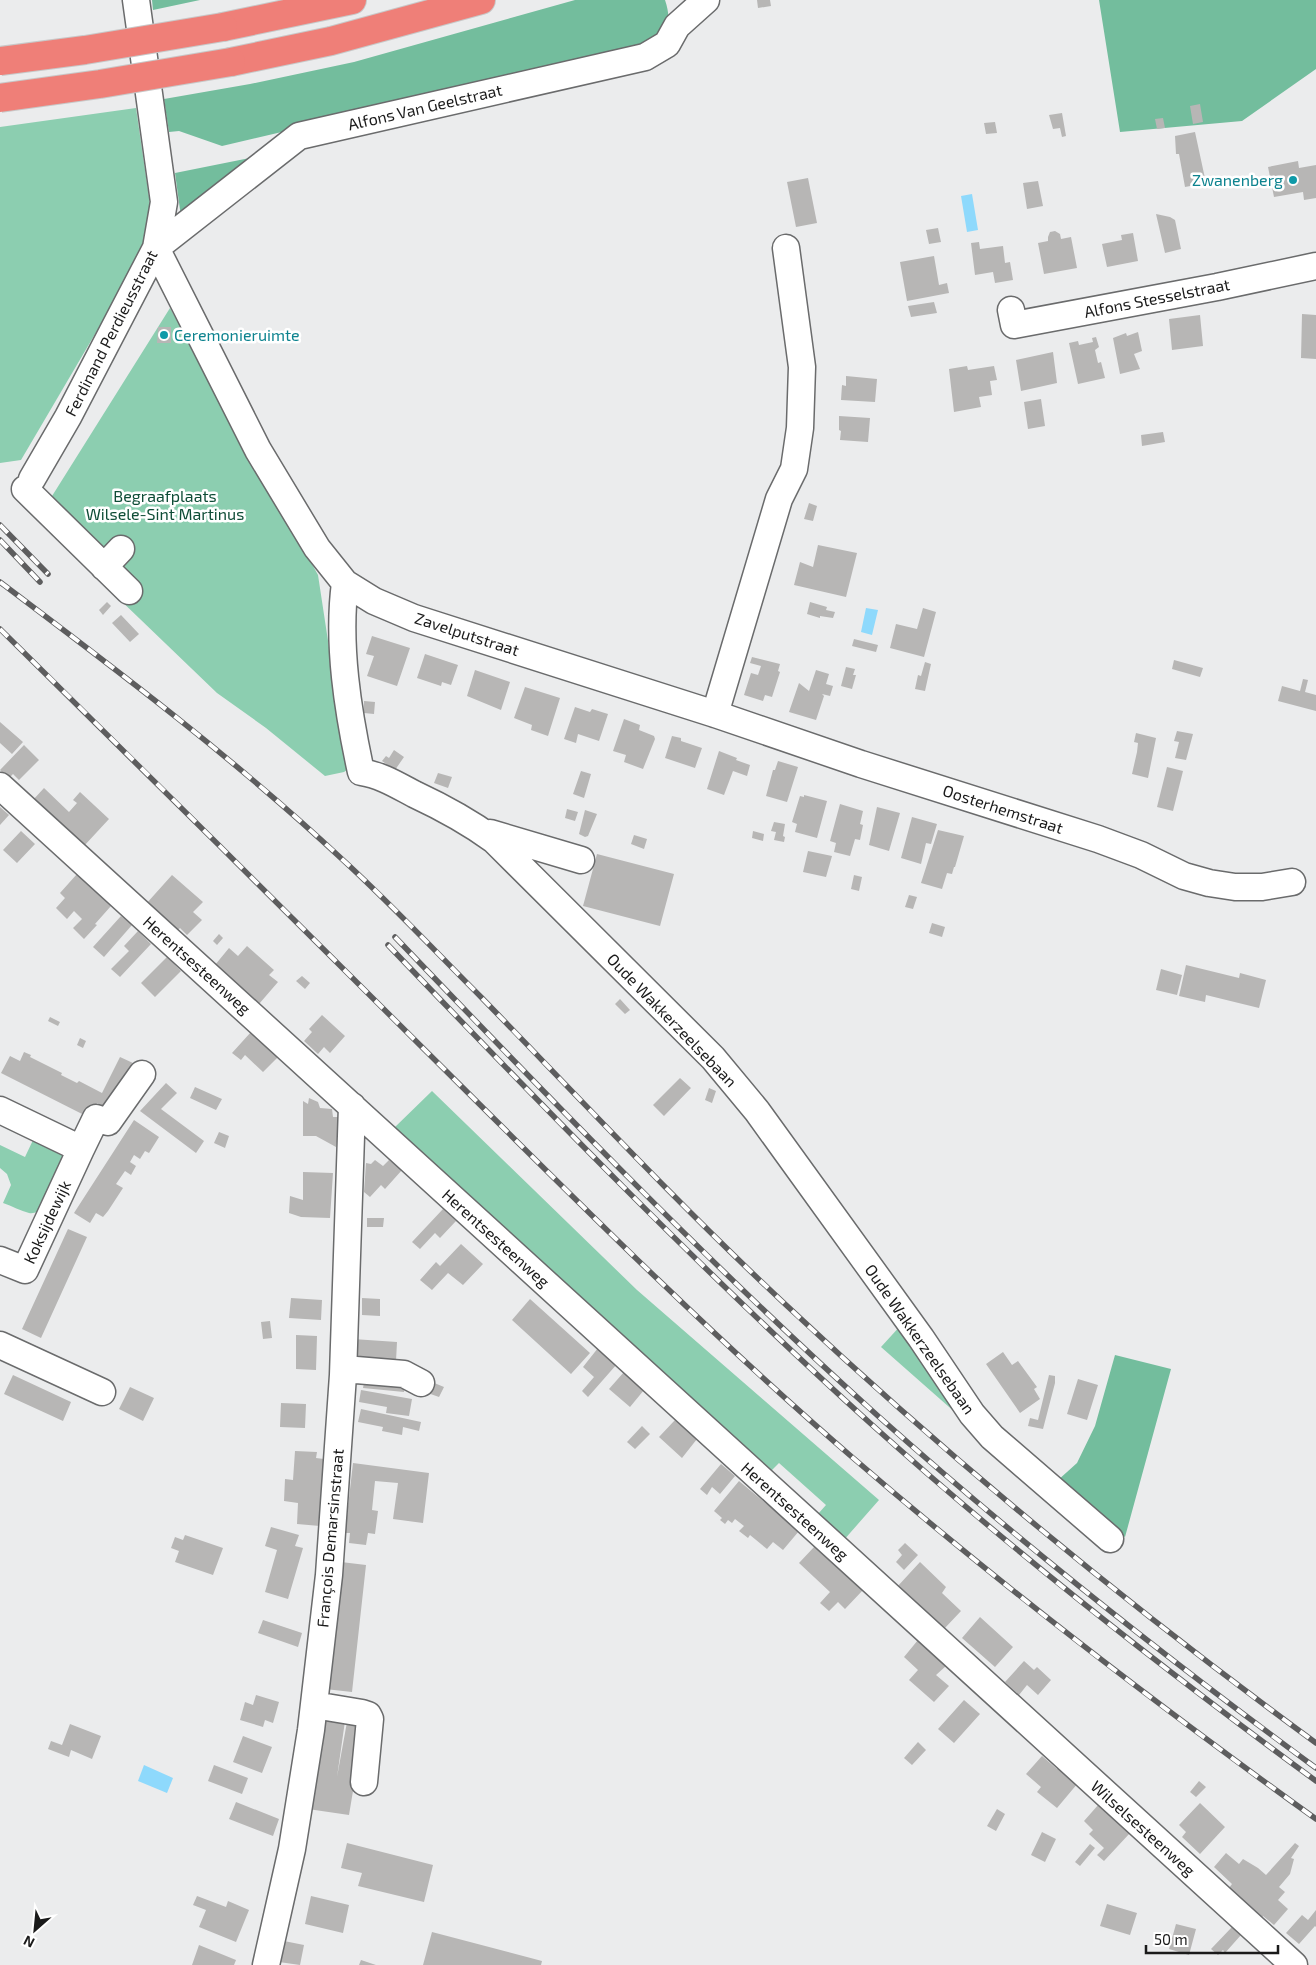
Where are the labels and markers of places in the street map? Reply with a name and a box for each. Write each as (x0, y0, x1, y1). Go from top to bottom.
place label: Zwanenberg (1192, 170, 1283, 189)
marker: Zwanenberg (1287, 174, 1299, 186)
place label: Ceremonieruimte (174, 325, 300, 344)
marker: Ceremonieruimte (158, 329, 170, 341)

